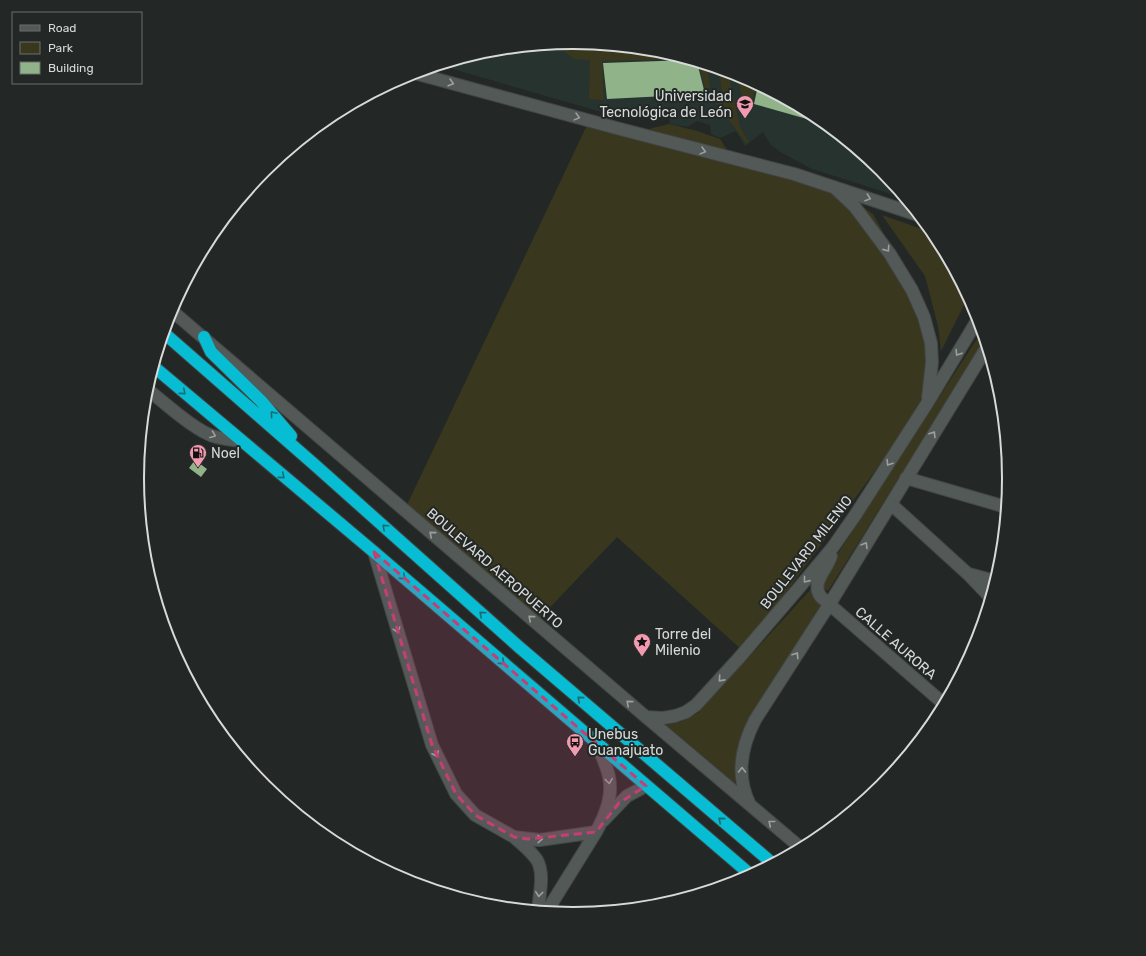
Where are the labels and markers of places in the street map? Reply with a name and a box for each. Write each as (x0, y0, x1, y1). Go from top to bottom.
place label: Universidad Tecnológica de León (599, 88, 732, 121)
school or university icon: Universidad Tecnológica de León (735, 94, 755, 119)
fuel station icon: Noel (188, 443, 208, 468)
place label: Noel (211, 445, 240, 462)
place label: Torre del Milenio (655, 626, 711, 659)
place icon: Torre del Milenio (632, 632, 652, 657)
place label: Unebus Guanajuato (588, 726, 663, 759)
bus stop icon: Unebus Guanajuato (565, 732, 585, 757)

